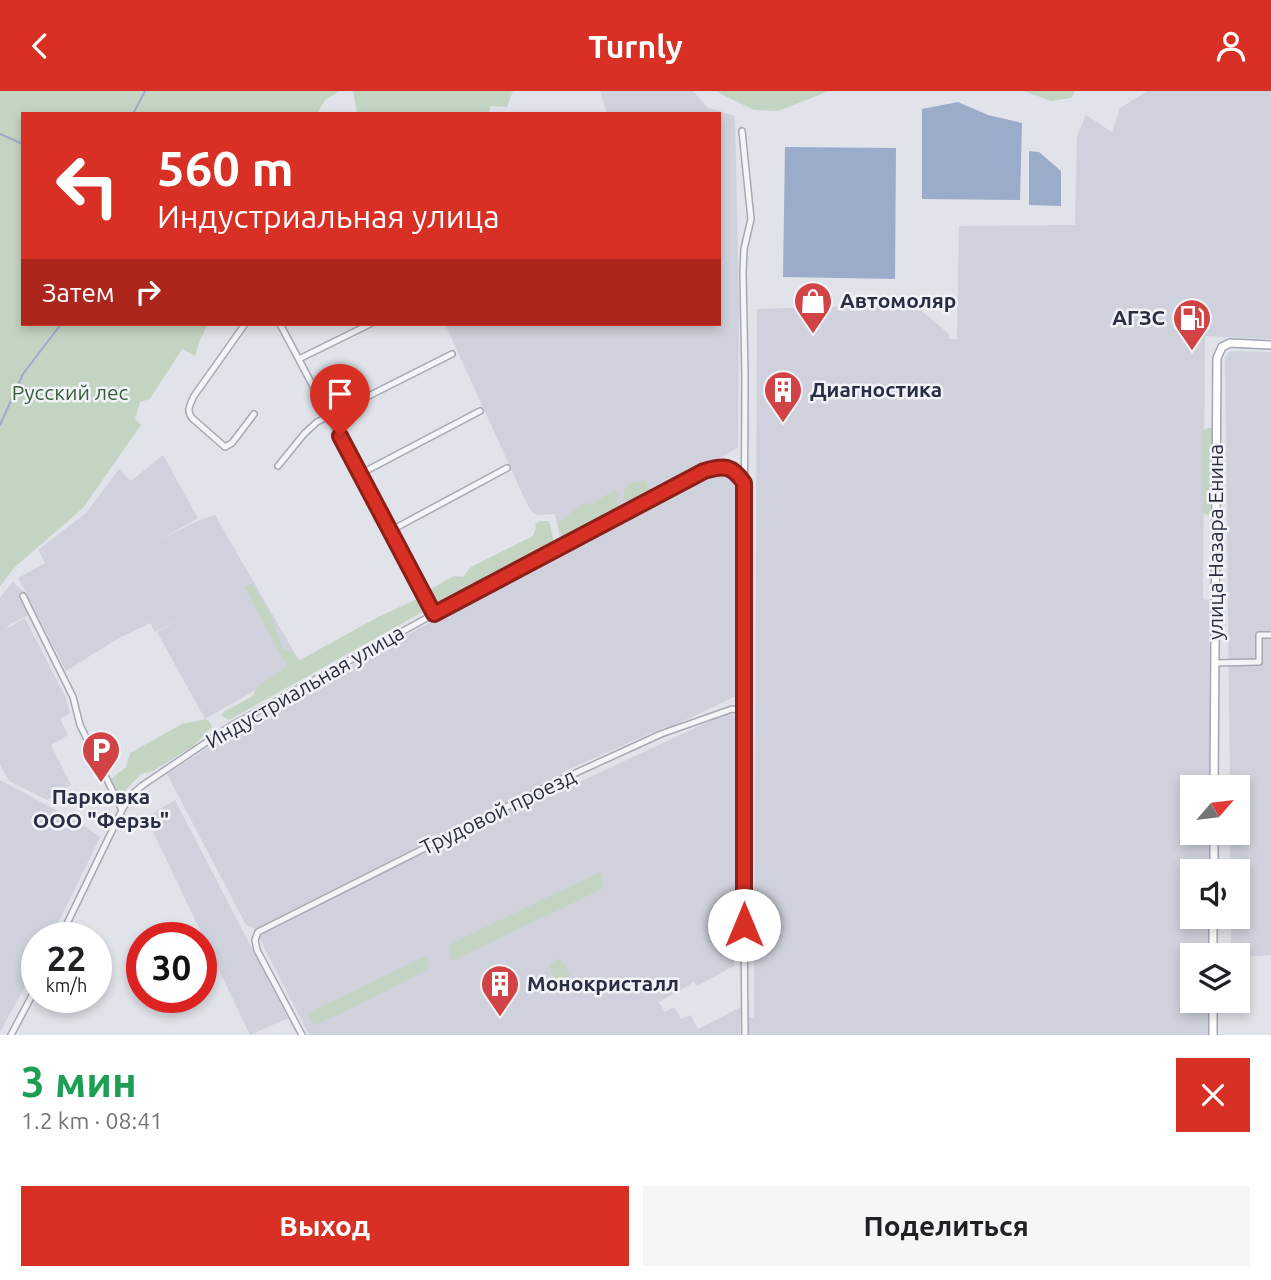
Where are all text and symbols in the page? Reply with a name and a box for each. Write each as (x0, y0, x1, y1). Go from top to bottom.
icon: back (21, 27, 59, 65)
icon: person (1212, 27, 1250, 65)
text: Turnly (588, 28, 683, 64)
icon: left (42, 140, 133, 231)
text: 560 m (157, 140, 294, 195)
text: Индустриальная улица (157, 198, 500, 234)
icon: right (129, 273, 167, 311)
text: Затем (42, 278, 115, 307)
shop icon: Автомоляр (792, 280, 834, 335)
place label: Автомоляр (840, 288, 956, 312)
fuel station icon: АГЗС (1171, 297, 1213, 352)
place label: АГЗС (1112, 305, 1165, 329)
pin (310, 364, 370, 436)
building icon: Диагностика (762, 369, 804, 424)
icon: arrive (321, 375, 359, 413)
place label: Диагностика (810, 377, 942, 401)
park label: Русский лес (12, 380, 129, 404)
street label: улица Назара Енина (1203, 444, 1227, 640)
street label: Индустриальная улица (201, 620, 408, 753)
parking icon: Парковка ООО "Ферзь" (80, 729, 122, 784)
street label: Трудовой проезд (416, 763, 579, 859)
north arrow (1180, 775, 1250, 845)
map controls (1180, 775, 1250, 1013)
place label: Парковка ООО "Ферзь" (33, 784, 169, 832)
button: sound (1180, 859, 1250, 929)
position arrow (707, 888, 781, 962)
speed limit sign: 30 (126, 922, 217, 1013)
text: 22 (47, 938, 86, 978)
button: layers (1180, 943, 1250, 1013)
building icon: Монокристалл (479, 963, 521, 1018)
place label: Монокристалл (527, 971, 679, 995)
text: km/h (46, 975, 87, 995)
text: 3 мин (21, 1058, 137, 1105)
button: close (1176, 1058, 1250, 1132)
text: 1.2 km · 08:41 (21, 1108, 163, 1133)
button: Выход (21, 1186, 629, 1266)
button: Поделиться (643, 1186, 1250, 1266)

